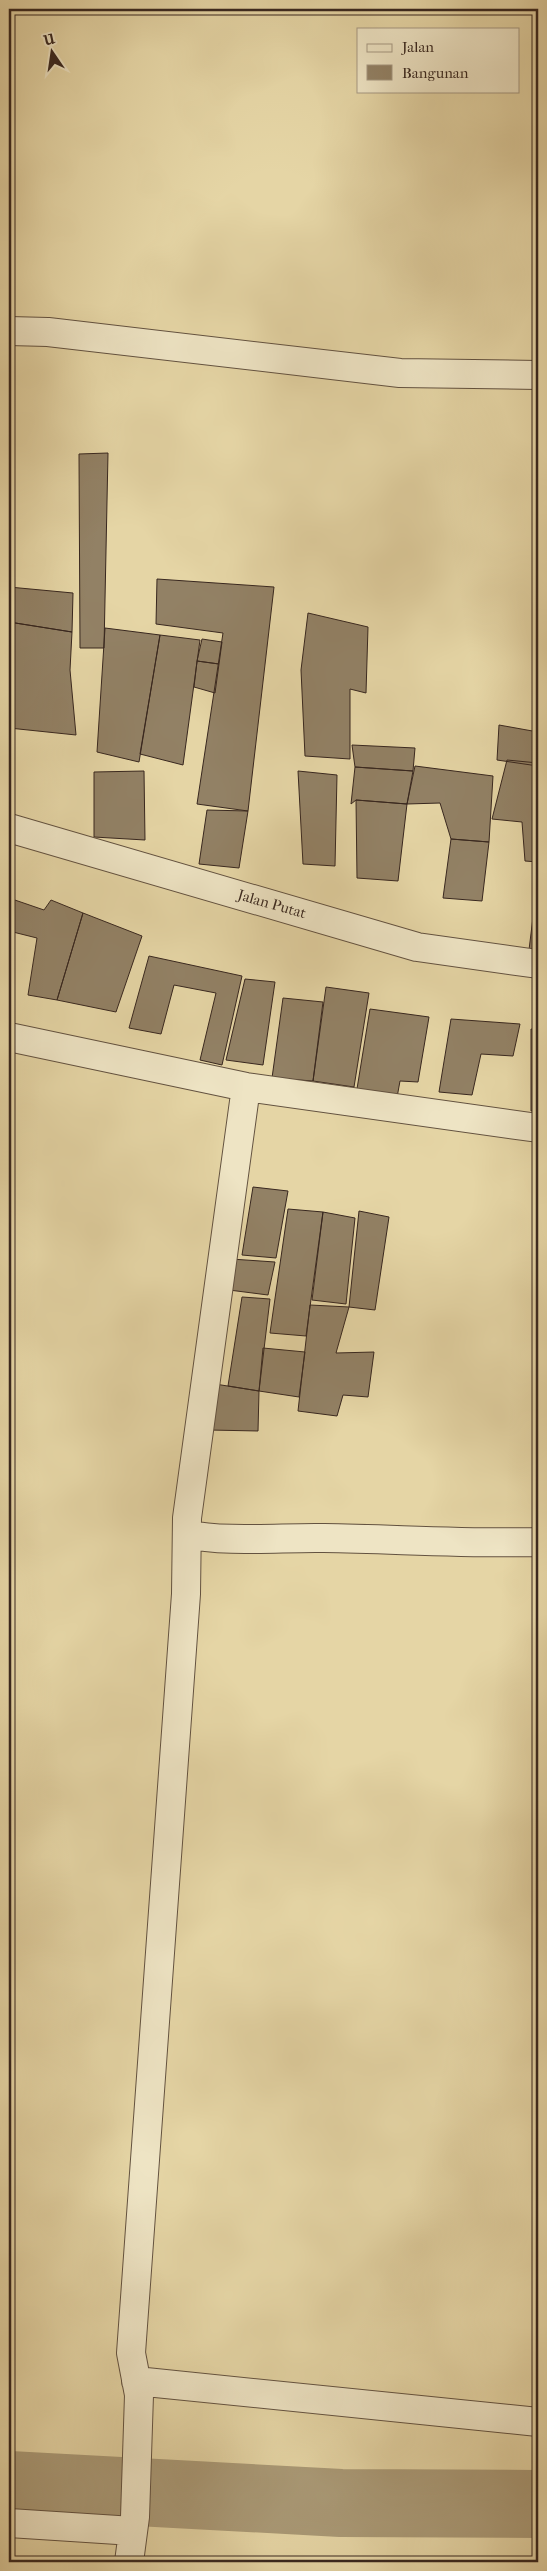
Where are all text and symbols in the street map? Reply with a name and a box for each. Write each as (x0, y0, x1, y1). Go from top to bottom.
north arrow (28, 28, 78, 78)
legend (357, 28, 520, 92)
text: U (41, 30, 57, 50)
text: Jalan (401, 38, 434, 56)
text: Bangunan (402, 64, 469, 82)
street label: Jalan Putat (235, 885, 309, 923)

